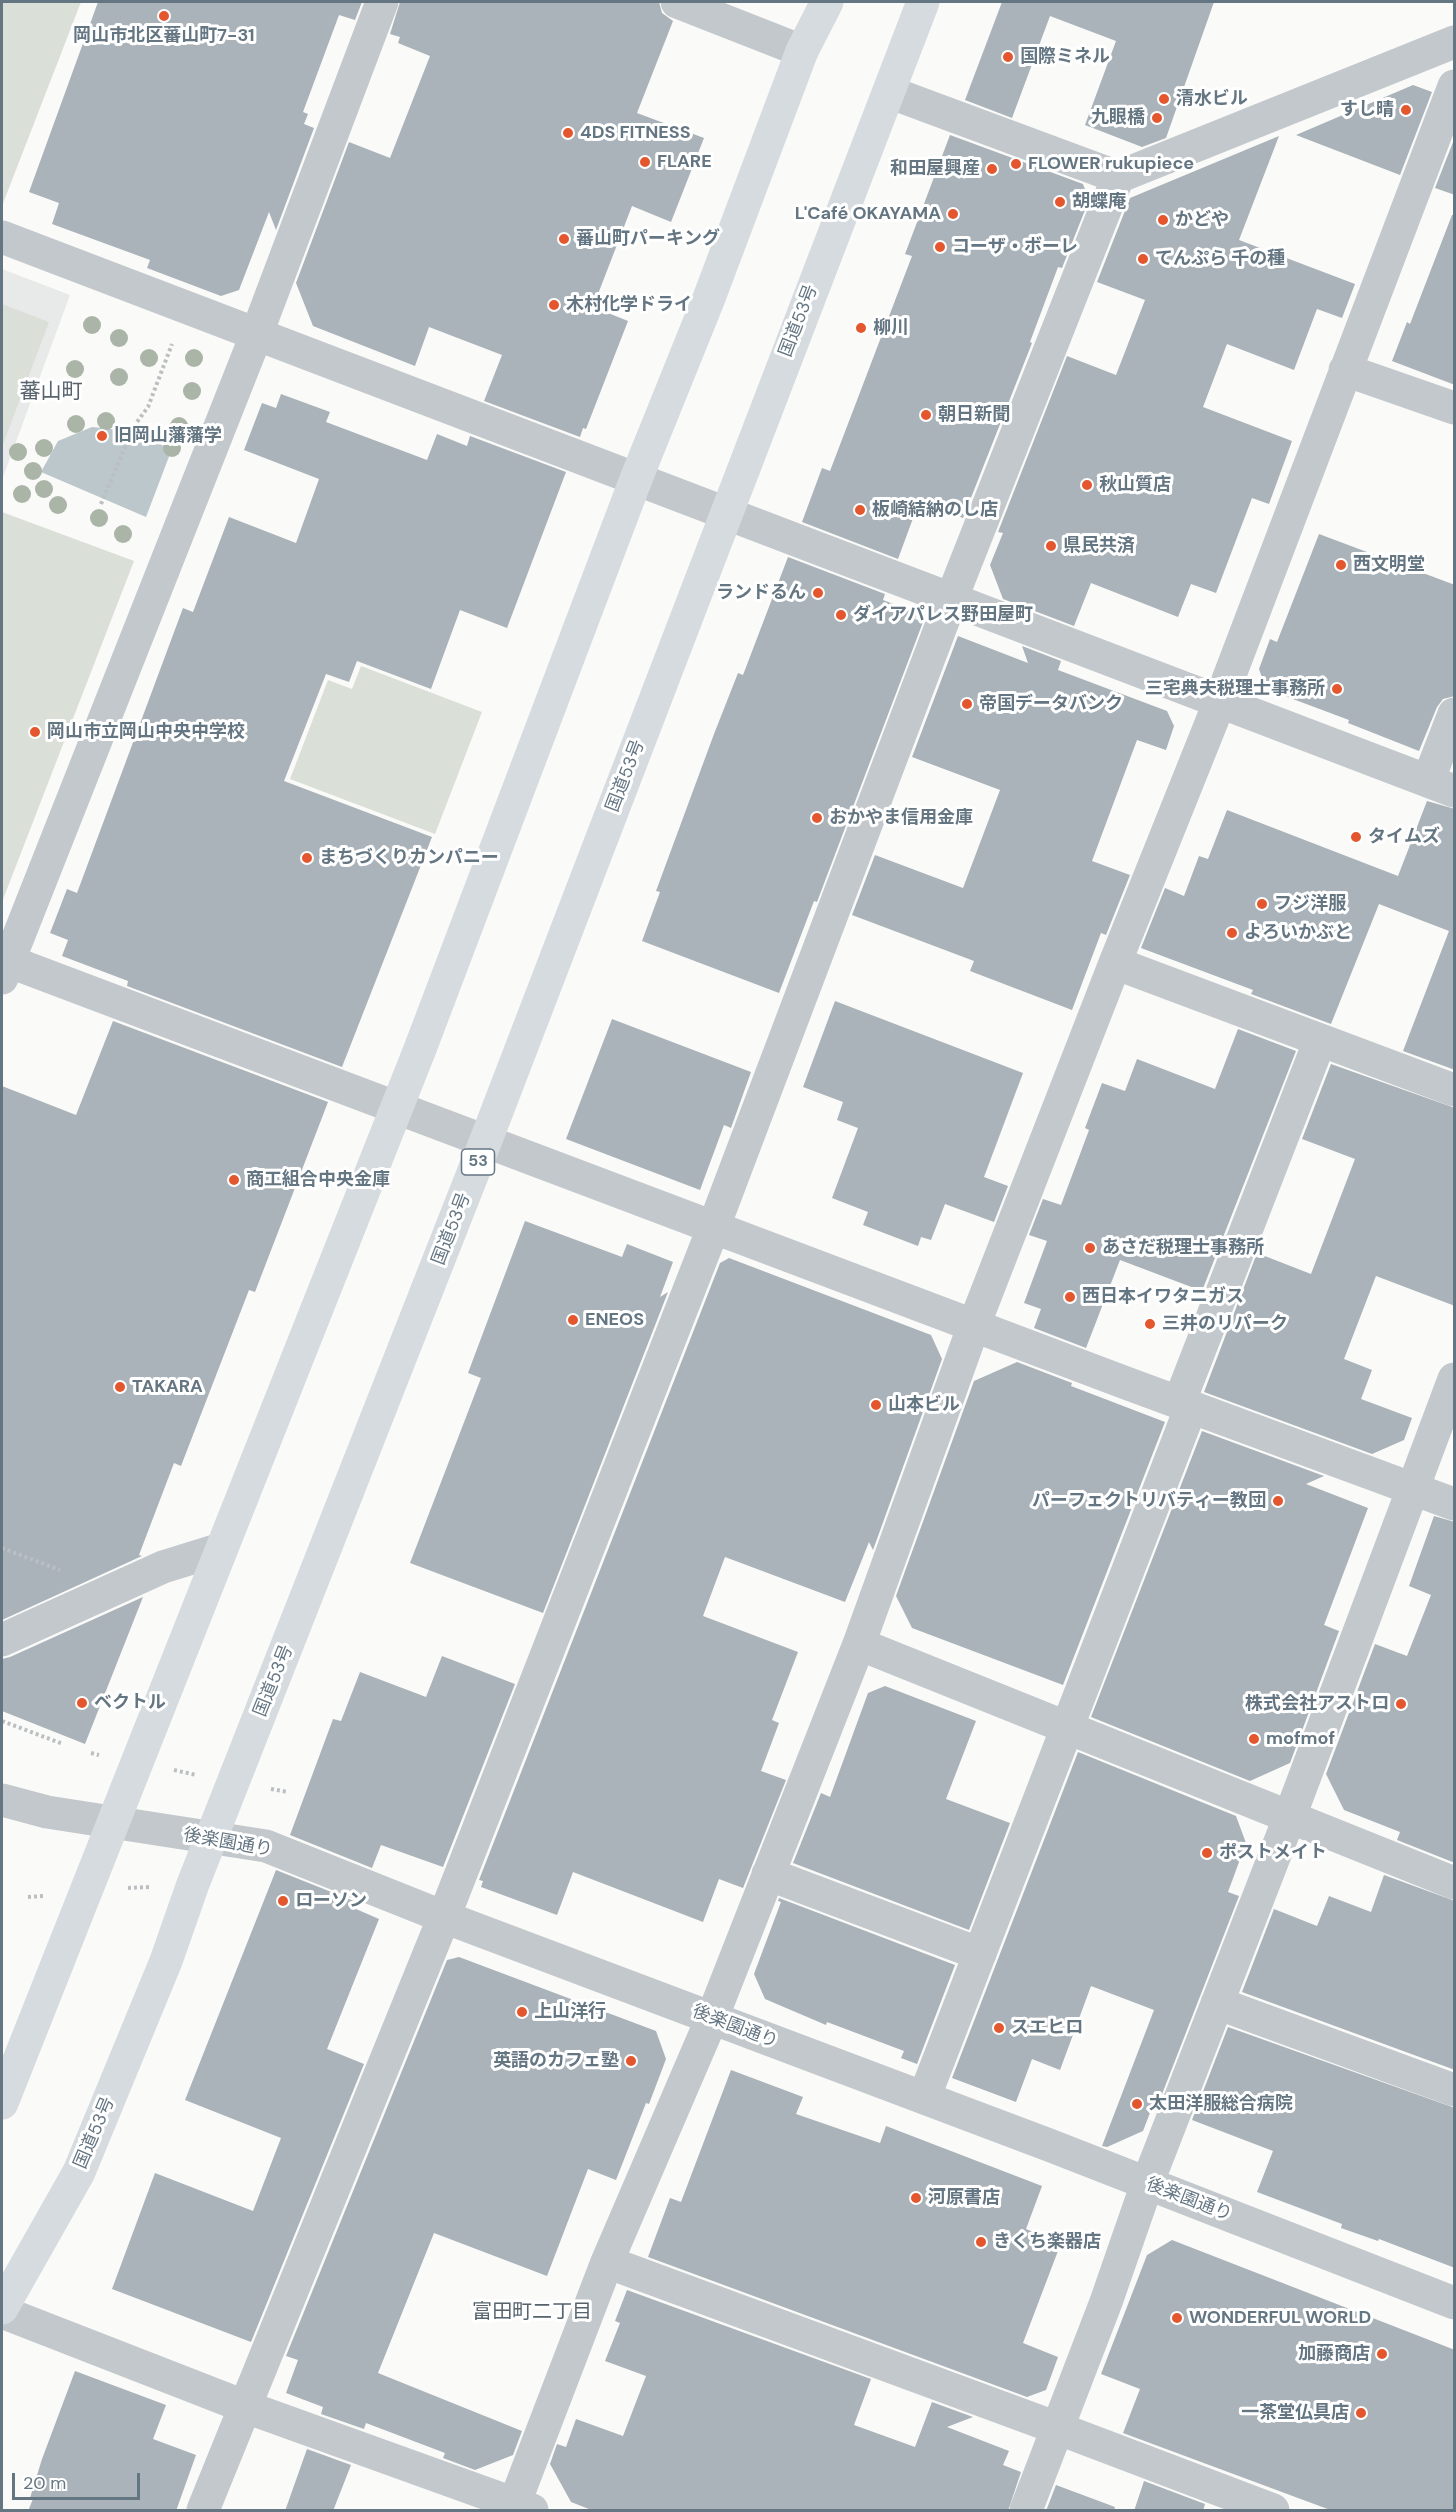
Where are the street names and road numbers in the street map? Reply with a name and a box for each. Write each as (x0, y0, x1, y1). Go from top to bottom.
street label: 国道53号 (775, 282, 823, 360)
street label: 国道53号 (602, 737, 650, 815)
road number: 53 (462, 1149, 494, 1175)
street label: 国道53号 (428, 1190, 476, 1268)
street label: 国道53号 (250, 1642, 298, 1720)
street label: 後楽園通り (182, 1825, 274, 1861)
street label: 後楽園通り (689, 2001, 781, 2053)
street label: 国道53号 (70, 2094, 120, 2172)
street label: 後楽園通り (1143, 2174, 1235, 2226)

